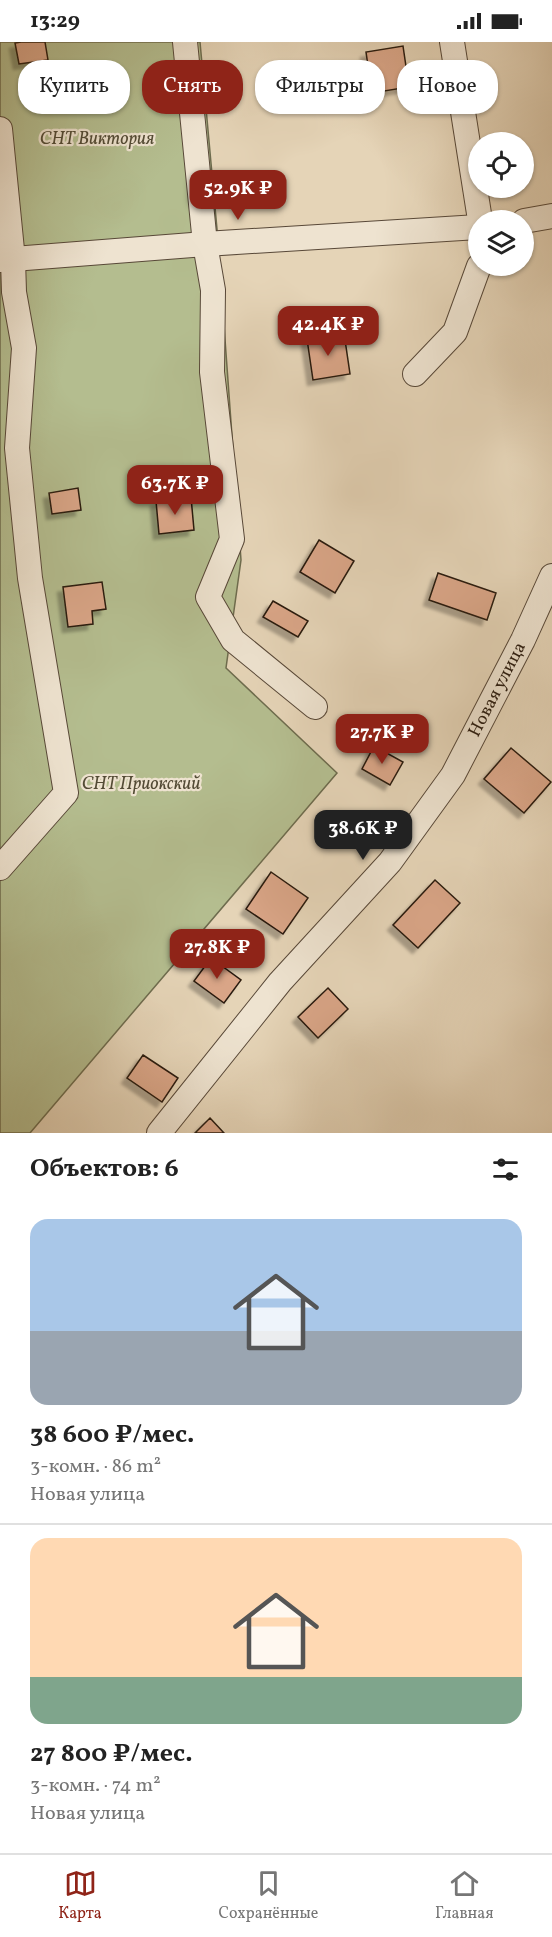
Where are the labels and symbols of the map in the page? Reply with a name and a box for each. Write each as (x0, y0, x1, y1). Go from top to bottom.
park label: СНТ Виктория (40, 127, 154, 152)
pin: 52.9K ₽ (183, 170, 293, 221)
pin: 42.4K ₽ (273, 306, 383, 357)
pin: 63.7K ₽ (120, 465, 230, 516)
street label: Новая улица (462, 638, 532, 741)
pin: 27.7K ₽ (327, 714, 437, 765)
park label: СНТ Приокский (82, 772, 200, 797)
pin: 38.6K ₽ (308, 810, 418, 861)
pin: 27.8K ₽ (162, 929, 272, 980)

